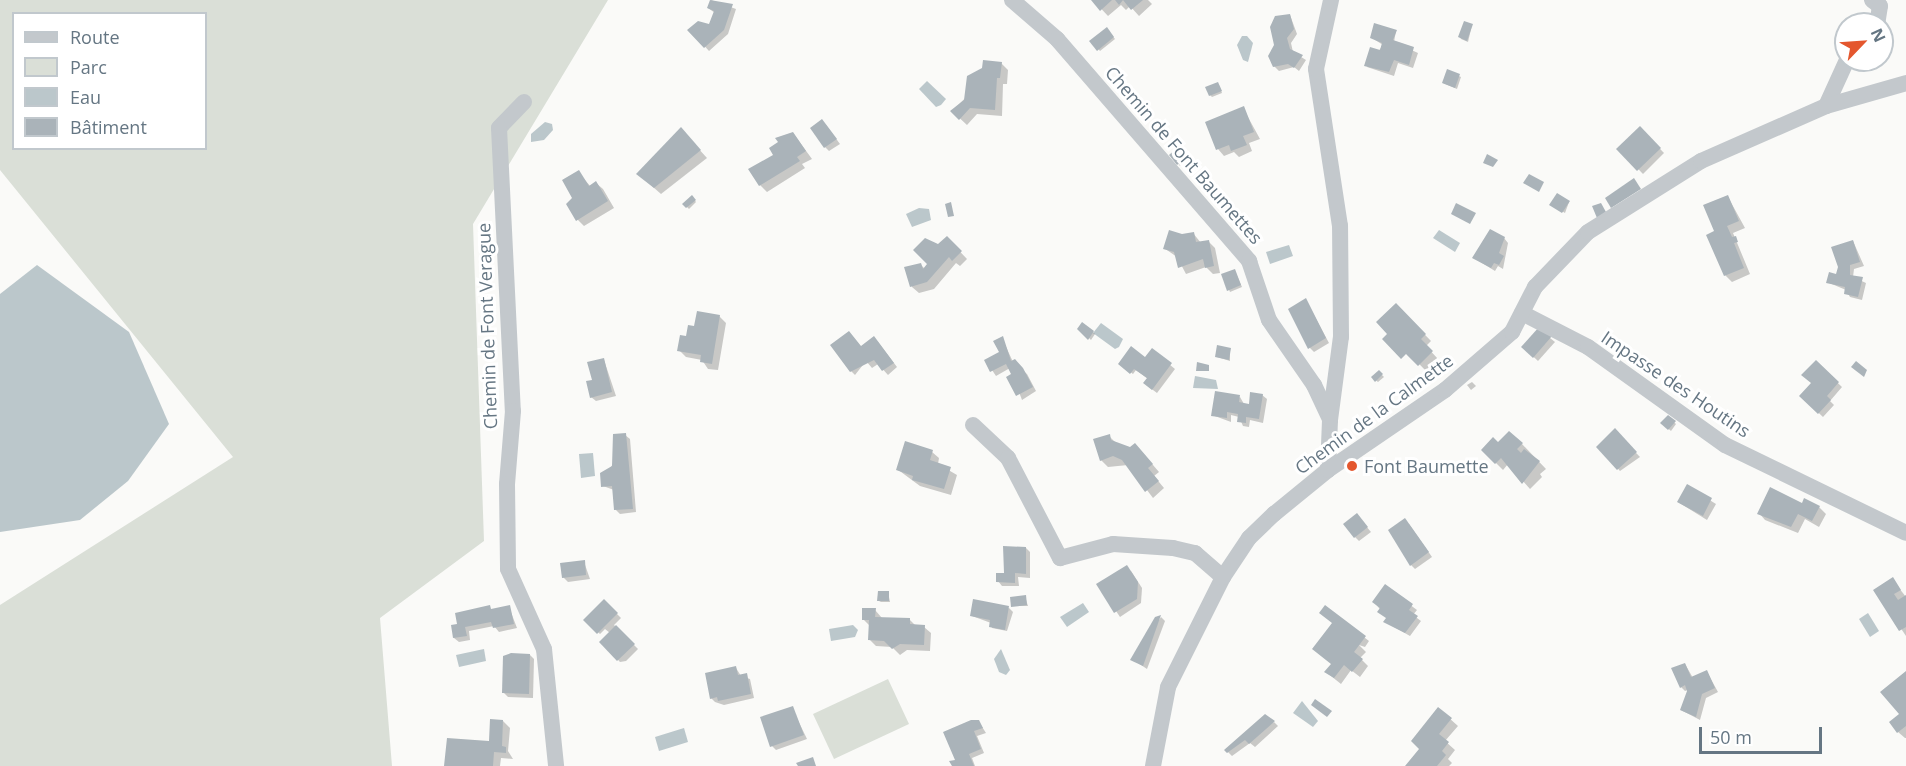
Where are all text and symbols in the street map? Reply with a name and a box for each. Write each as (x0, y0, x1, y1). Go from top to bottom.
legend (12, 12, 207, 150)
north arrow (1834, 12, 1894, 72)
text: Route (70, 25, 120, 49)
text: N (1866, 25, 1891, 46)
text: Parc (70, 55, 107, 79)
street label: Chemin de Font Baumettes (1101, 62, 1267, 248)
text: Eau (70, 85, 101, 109)
text: Bâtiment (70, 115, 147, 139)
street label: Chemin de Font Verague (473, 222, 501, 430)
street label: Impasse des Houtins (1598, 326, 1754, 442)
street label: Chemin de la Calmette (1291, 349, 1457, 479)
place label: Font Baumette (1364, 455, 1489, 477)
marker: Font Baumette (1345, 459, 1359, 473)
scale bar (1702, 715, 1825, 753)
text: 50 m (1710, 725, 1752, 749)

